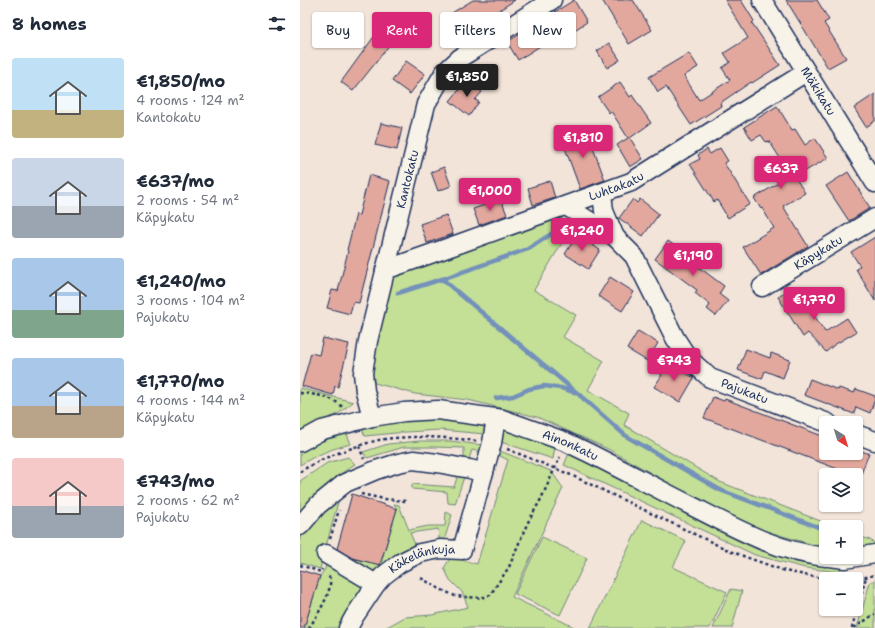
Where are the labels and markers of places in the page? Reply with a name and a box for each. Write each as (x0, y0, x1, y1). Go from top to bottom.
pin: €1,850 (434, 64, 500, 98)
pin: €1,810 (550, 125, 616, 159)
pin: €637 (757, 156, 805, 190)
pin: €1,000 (457, 178, 523, 212)
pin: €1,240 (549, 218, 615, 252)
pin: €1,190 (660, 243, 726, 277)
pin: €1,770 (781, 287, 847, 321)
pin: €743 (650, 348, 698, 382)

